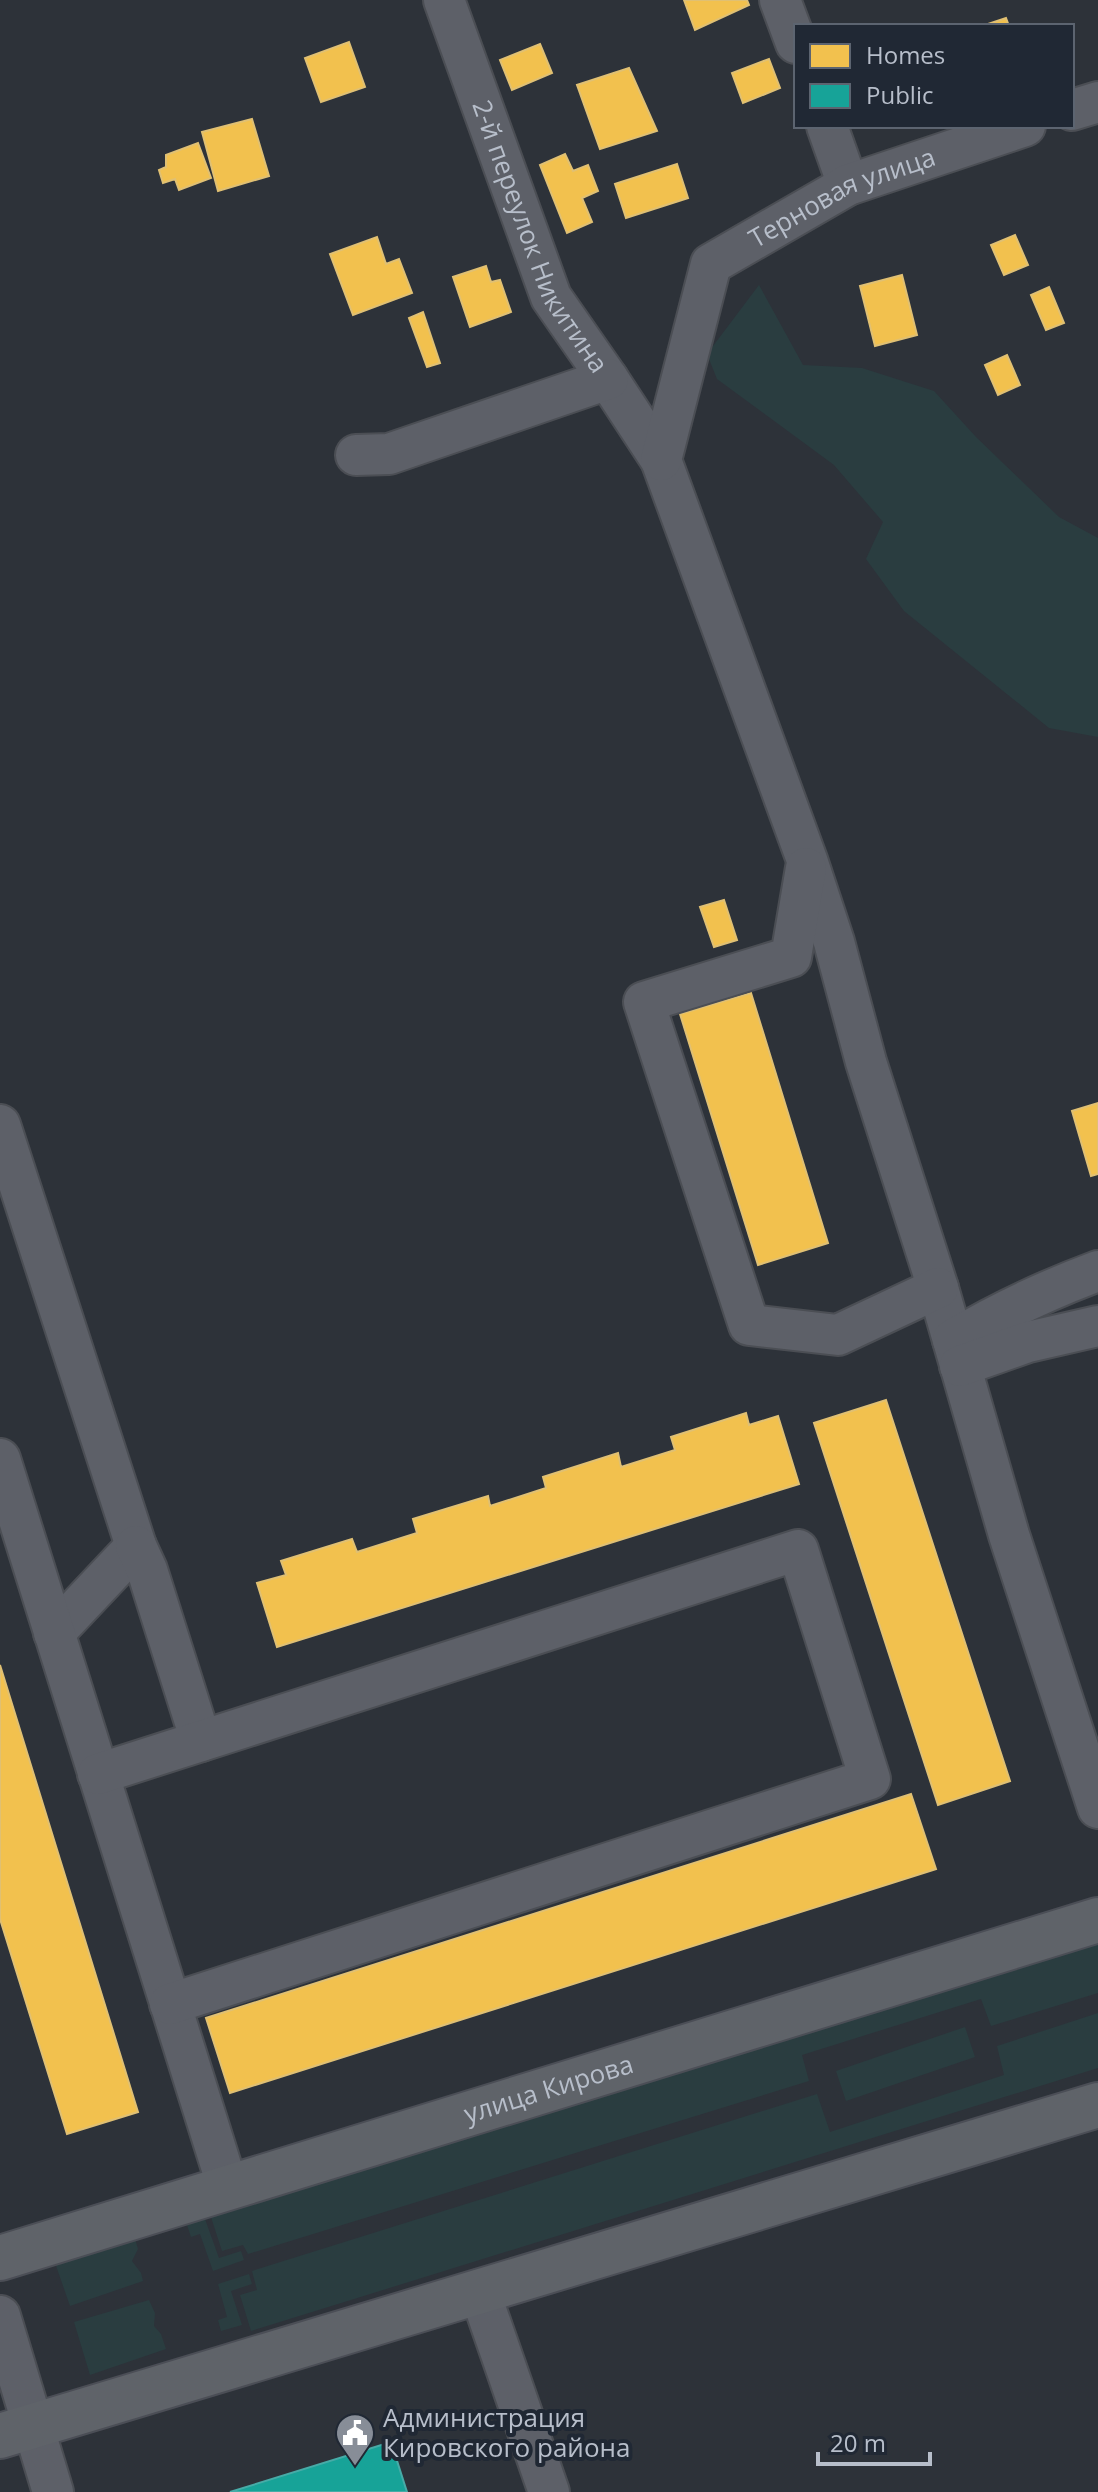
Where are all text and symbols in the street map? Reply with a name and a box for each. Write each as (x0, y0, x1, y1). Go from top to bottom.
legend (794, 24, 1074, 128)
text: Homes (866, 38, 945, 71)
text: Public (866, 78, 933, 111)
street label: 2-й переулок Никитина (464, 95, 617, 380)
street label: Терновая улица (742, 138, 940, 256)
street label: улица Кирова (459, 2045, 637, 2131)
place label: Администрация Кировского района (383, 2399, 630, 2465)
public building icon: Администрация Кировского района (334, 2412, 376, 2467)
scale bar (818, 2416, 930, 2466)
text: 20 m (830, 2426, 886, 2459)

